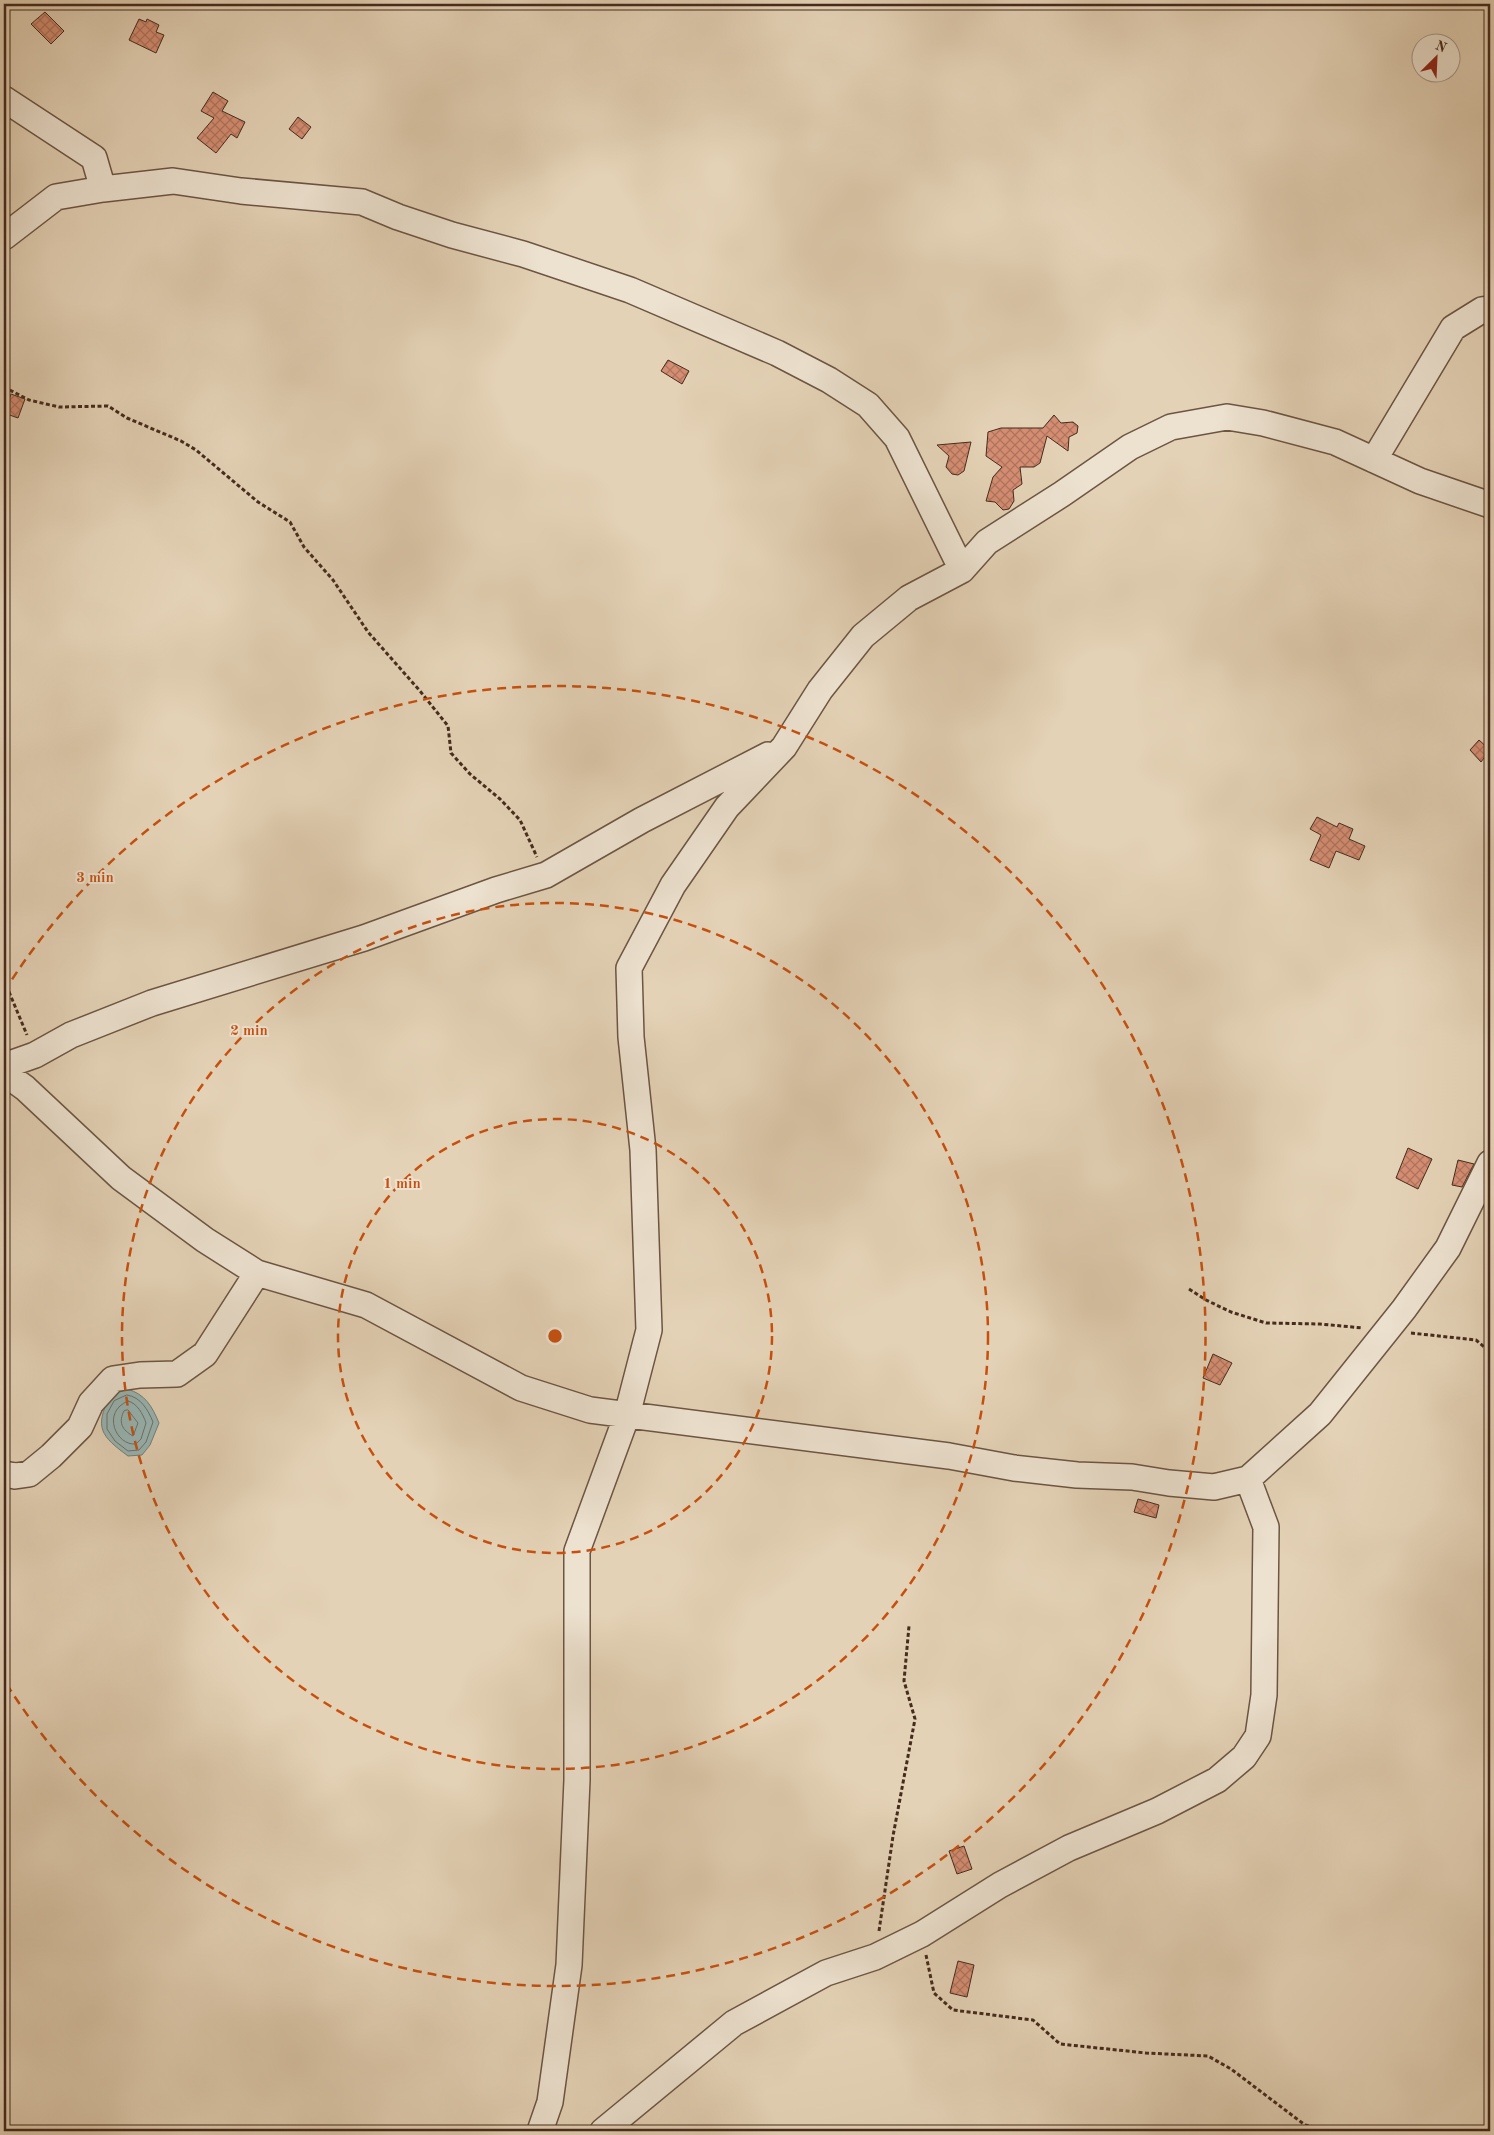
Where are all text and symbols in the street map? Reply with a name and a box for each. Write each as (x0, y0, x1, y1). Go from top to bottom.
north arrow (1412, 32, 1462, 82)
text: N (1433, 38, 1449, 56)
text: 3 min (76, 871, 114, 886)
text: 2 min (230, 1024, 268, 1039)
text: 1 min (383, 1177, 421, 1192)
centre of rings (546, 1327, 564, 1345)

